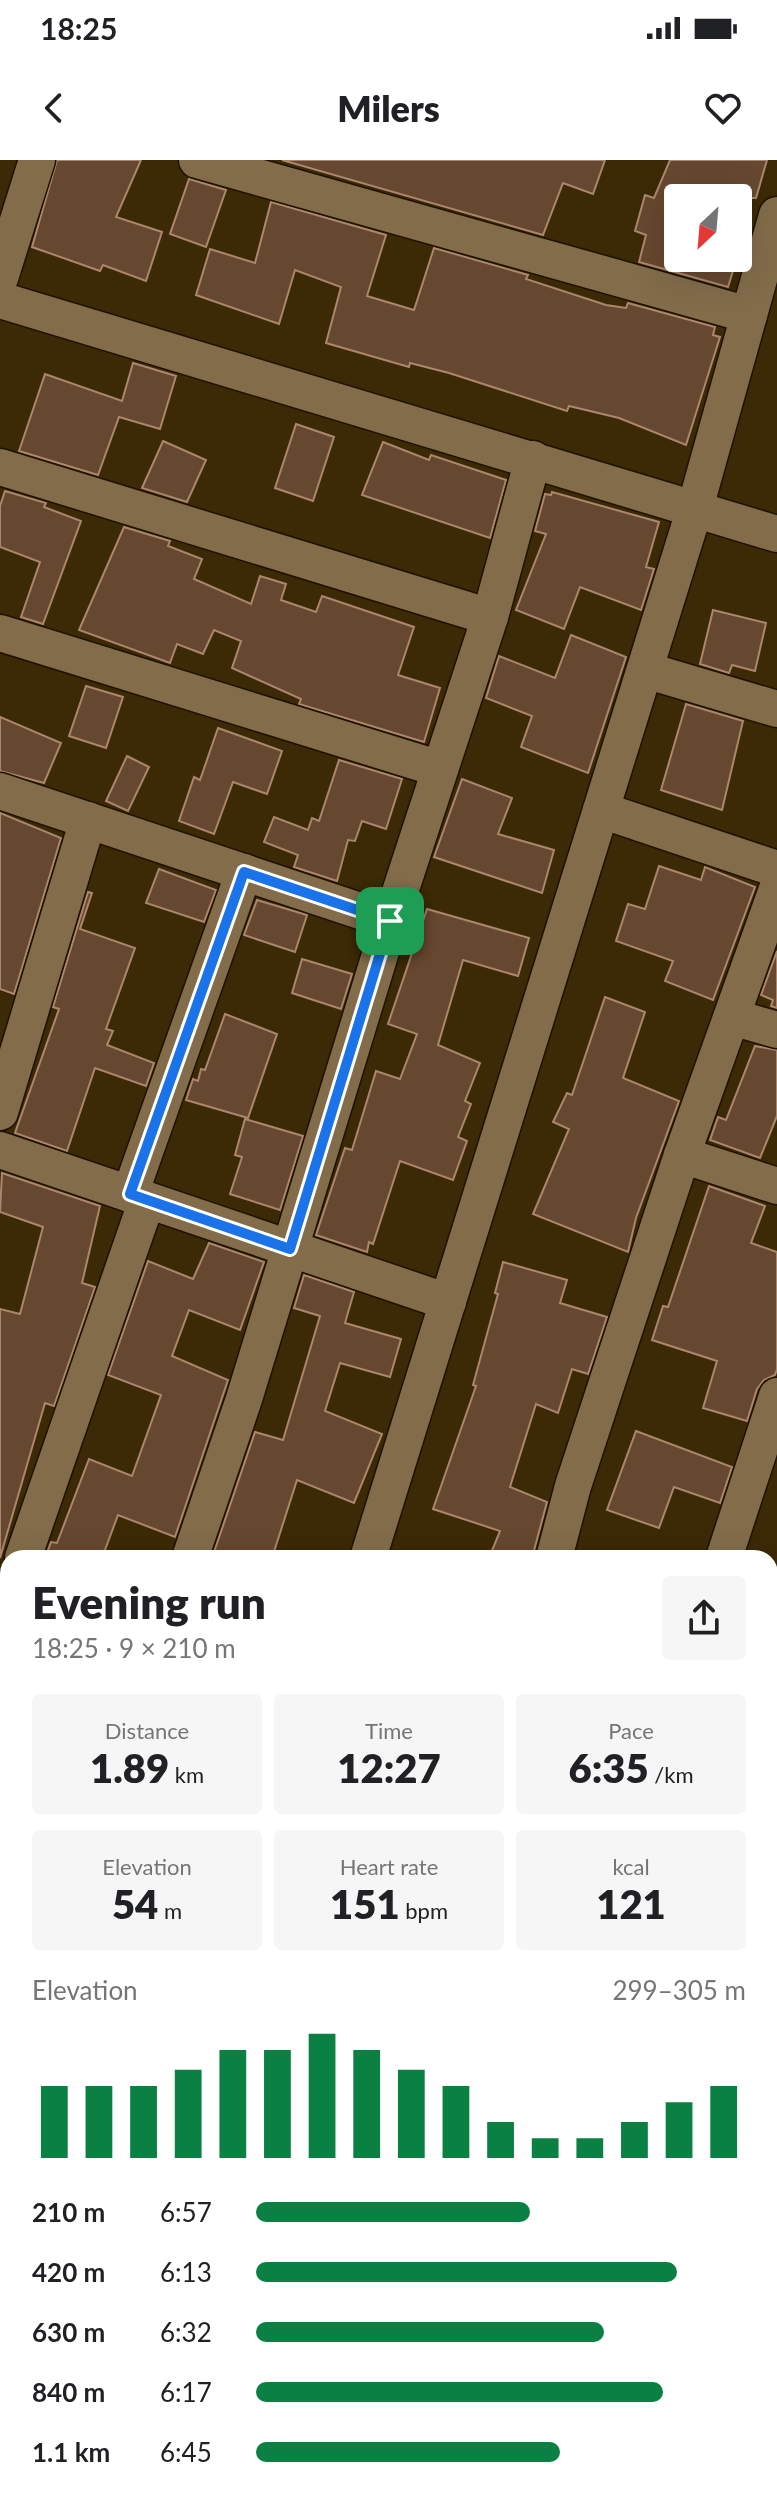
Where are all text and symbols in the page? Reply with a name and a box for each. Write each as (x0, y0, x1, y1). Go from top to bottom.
text: 18:25 (40, 10, 117, 46)
icon: back (32, 86, 76, 130)
text: Milers (337, 86, 440, 130)
icon: heart (701, 86, 745, 130)
north arrow (664, 184, 752, 272)
map controls (664, 184, 752, 272)
pin (356, 887, 424, 955)
icon: arrive (368, 899, 412, 943)
text: Evening run (32, 1576, 266, 1628)
button: share (662, 1576, 746, 1660)
text: 18:25 · 9 × 210 m (32, 1632, 236, 1664)
text: Distance (105, 1717, 189, 1744)
text: Time (365, 1717, 413, 1744)
text: Pace (608, 1717, 654, 1744)
text: 1.89 (90, 1744, 169, 1792)
text: 12:27 (337, 1744, 441, 1792)
text: 6:35 (568, 1744, 649, 1792)
text: km (169, 1761, 204, 1788)
text: /km (649, 1761, 694, 1788)
text: Elevation (102, 1853, 192, 1880)
text: Heart rate (340, 1853, 438, 1880)
text: kcal (612, 1853, 650, 1880)
text: 54 (112, 1880, 158, 1928)
text: 151 (330, 1880, 400, 1928)
text: 121 (596, 1880, 666, 1928)
text: m (158, 1897, 182, 1924)
text: bpm (400, 1897, 448, 1924)
text: Elevation (32, 1974, 138, 2006)
text: 299–305 m (612, 1974, 746, 2006)
text: 210 m (32, 2196, 105, 2228)
text: 6:57 (160, 2196, 212, 2228)
text: 420 m (32, 2256, 105, 2288)
text: 6:13 (160, 2256, 212, 2288)
text: 630 m (32, 2316, 105, 2348)
text: 6:32 (160, 2316, 212, 2348)
text: 840 m (32, 2376, 105, 2408)
text: 6:17 (160, 2376, 212, 2408)
text: 1.1 km (32, 2436, 110, 2468)
text: 6:45 (160, 2436, 212, 2468)

